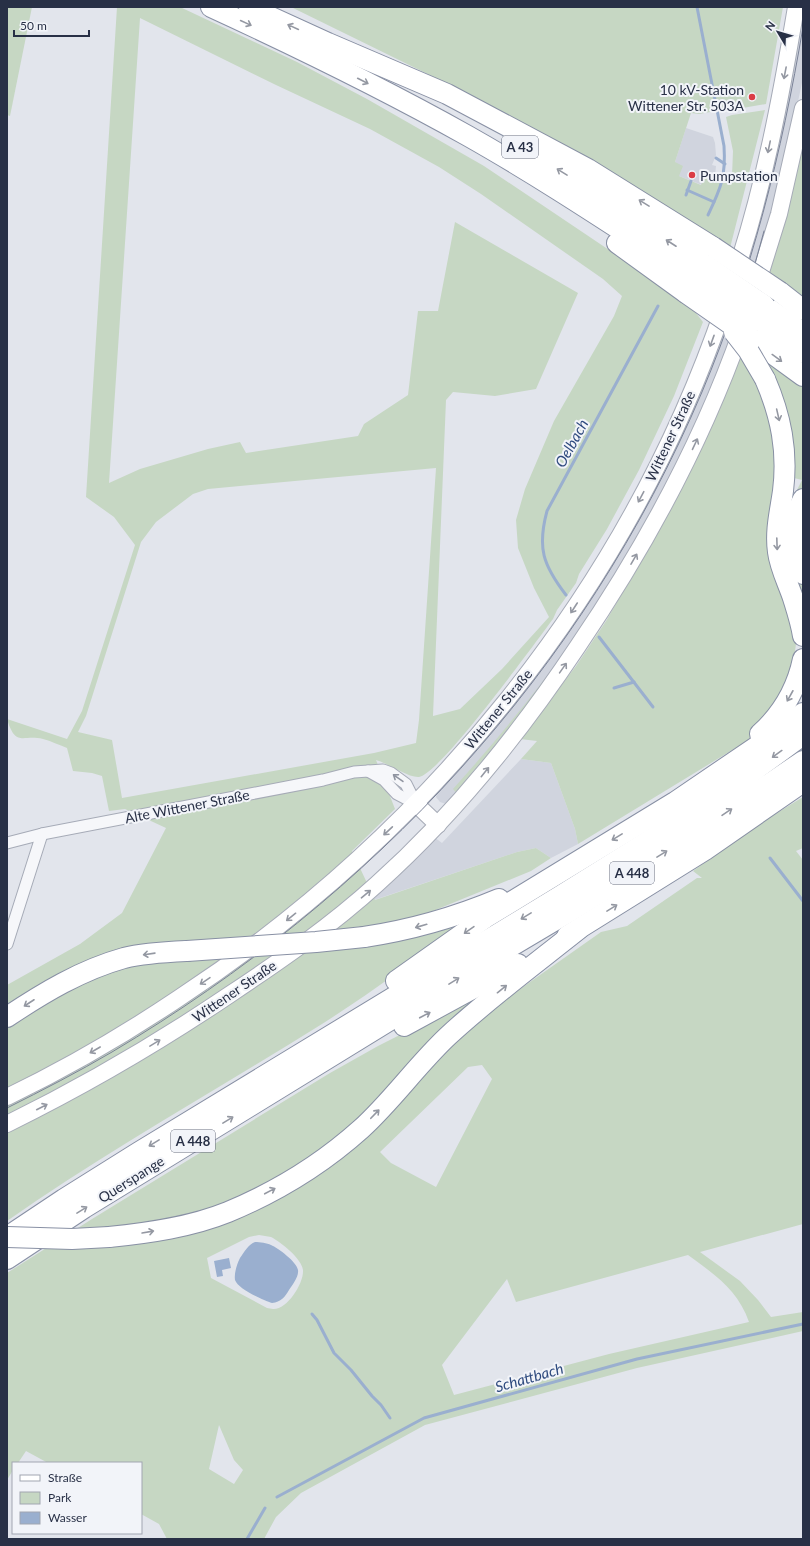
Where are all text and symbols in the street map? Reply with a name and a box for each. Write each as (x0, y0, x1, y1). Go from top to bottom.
scale bar (14, 12, 89, 38)
north arrow (758, 12, 798, 52)
text: 50 m (20, 18, 47, 33)
text: N (762, 18, 777, 33)
one-way arrow (240, 20, 252, 27)
one-way arrow (287, 23, 299, 30)
one-way arrow (780, 66, 788, 79)
one-way arrow (357, 78, 369, 85)
place label: 10 kV-Station Wittener Str. 503A (628, 81, 745, 114)
marker: 10 kV-Station Wittener Str. 503A (747, 92, 757, 102)
road number: A 43 (502, 136, 538, 158)
one-way arrow (765, 141, 773, 154)
place label: Pumpstation (700, 167, 778, 184)
one-way arrow (556, 168, 568, 176)
marker: Pumpstation (687, 170, 697, 180)
one-way arrow (638, 199, 650, 207)
one-way arrow (666, 239, 677, 247)
one-way arrow (707, 334, 715, 346)
one-way arrow (772, 354, 783, 362)
street label: Wittener Straße (642, 388, 698, 484)
one-way arrow (775, 409, 783, 422)
water label: Oelbach (551, 416, 592, 470)
one-way arrow (692, 438, 699, 450)
one-way arrow (637, 491, 644, 503)
one-way arrow (774, 537, 781, 550)
one-way arrow (631, 553, 639, 565)
one-way arrow (570, 603, 578, 614)
one-way arrow (559, 662, 567, 673)
street label: Wittener Straße (461, 666, 535, 752)
one-way arrow (786, 690, 793, 702)
one-way arrow (772, 750, 783, 758)
one-way arrow (481, 766, 490, 777)
one-way arrow (393, 774, 404, 782)
street label: Alte Wittener Straße (123, 786, 251, 826)
one-way arrow (722, 808, 733, 816)
one-way arrow (383, 826, 393, 836)
one-way arrow (612, 833, 623, 842)
one-way arrow (656, 850, 668, 858)
road number: A 448 (610, 862, 654, 884)
one-way arrow (360, 889, 371, 898)
one-way arrow (606, 904, 617, 912)
one-way arrow (285, 912, 296, 921)
one-way arrow (520, 913, 532, 921)
one-way arrow (414, 923, 427, 930)
one-way arrow (464, 926, 475, 934)
one-way arrow (142, 950, 155, 958)
street label: Wittener Straße (189, 957, 279, 1025)
one-way arrow (448, 976, 460, 984)
one-way arrow (200, 977, 211, 985)
one-way arrow (497, 985, 508, 994)
one-way arrow (24, 999, 35, 1007)
one-way arrow (419, 1011, 431, 1018)
one-way arrow (149, 1039, 160, 1047)
one-way arrow (89, 1047, 101, 1055)
one-way arrow (36, 1103, 48, 1110)
one-way arrow (370, 1109, 380, 1119)
one-way arrow (222, 1115, 234, 1123)
road number: A 448 (171, 1130, 215, 1152)
one-way arrow (148, 1140, 160, 1148)
street label: Querspange (95, 1152, 167, 1206)
one-way arrow (264, 1187, 276, 1194)
one-way arrow (76, 1205, 88, 1213)
one-way arrow (141, 1228, 154, 1236)
water label: Schattbach (493, 1359, 565, 1395)
legend (12, 1462, 142, 1534)
text: Straße (48, 1470, 82, 1485)
text: Park (48, 1490, 72, 1505)
text: Wasser (48, 1510, 87, 1525)

